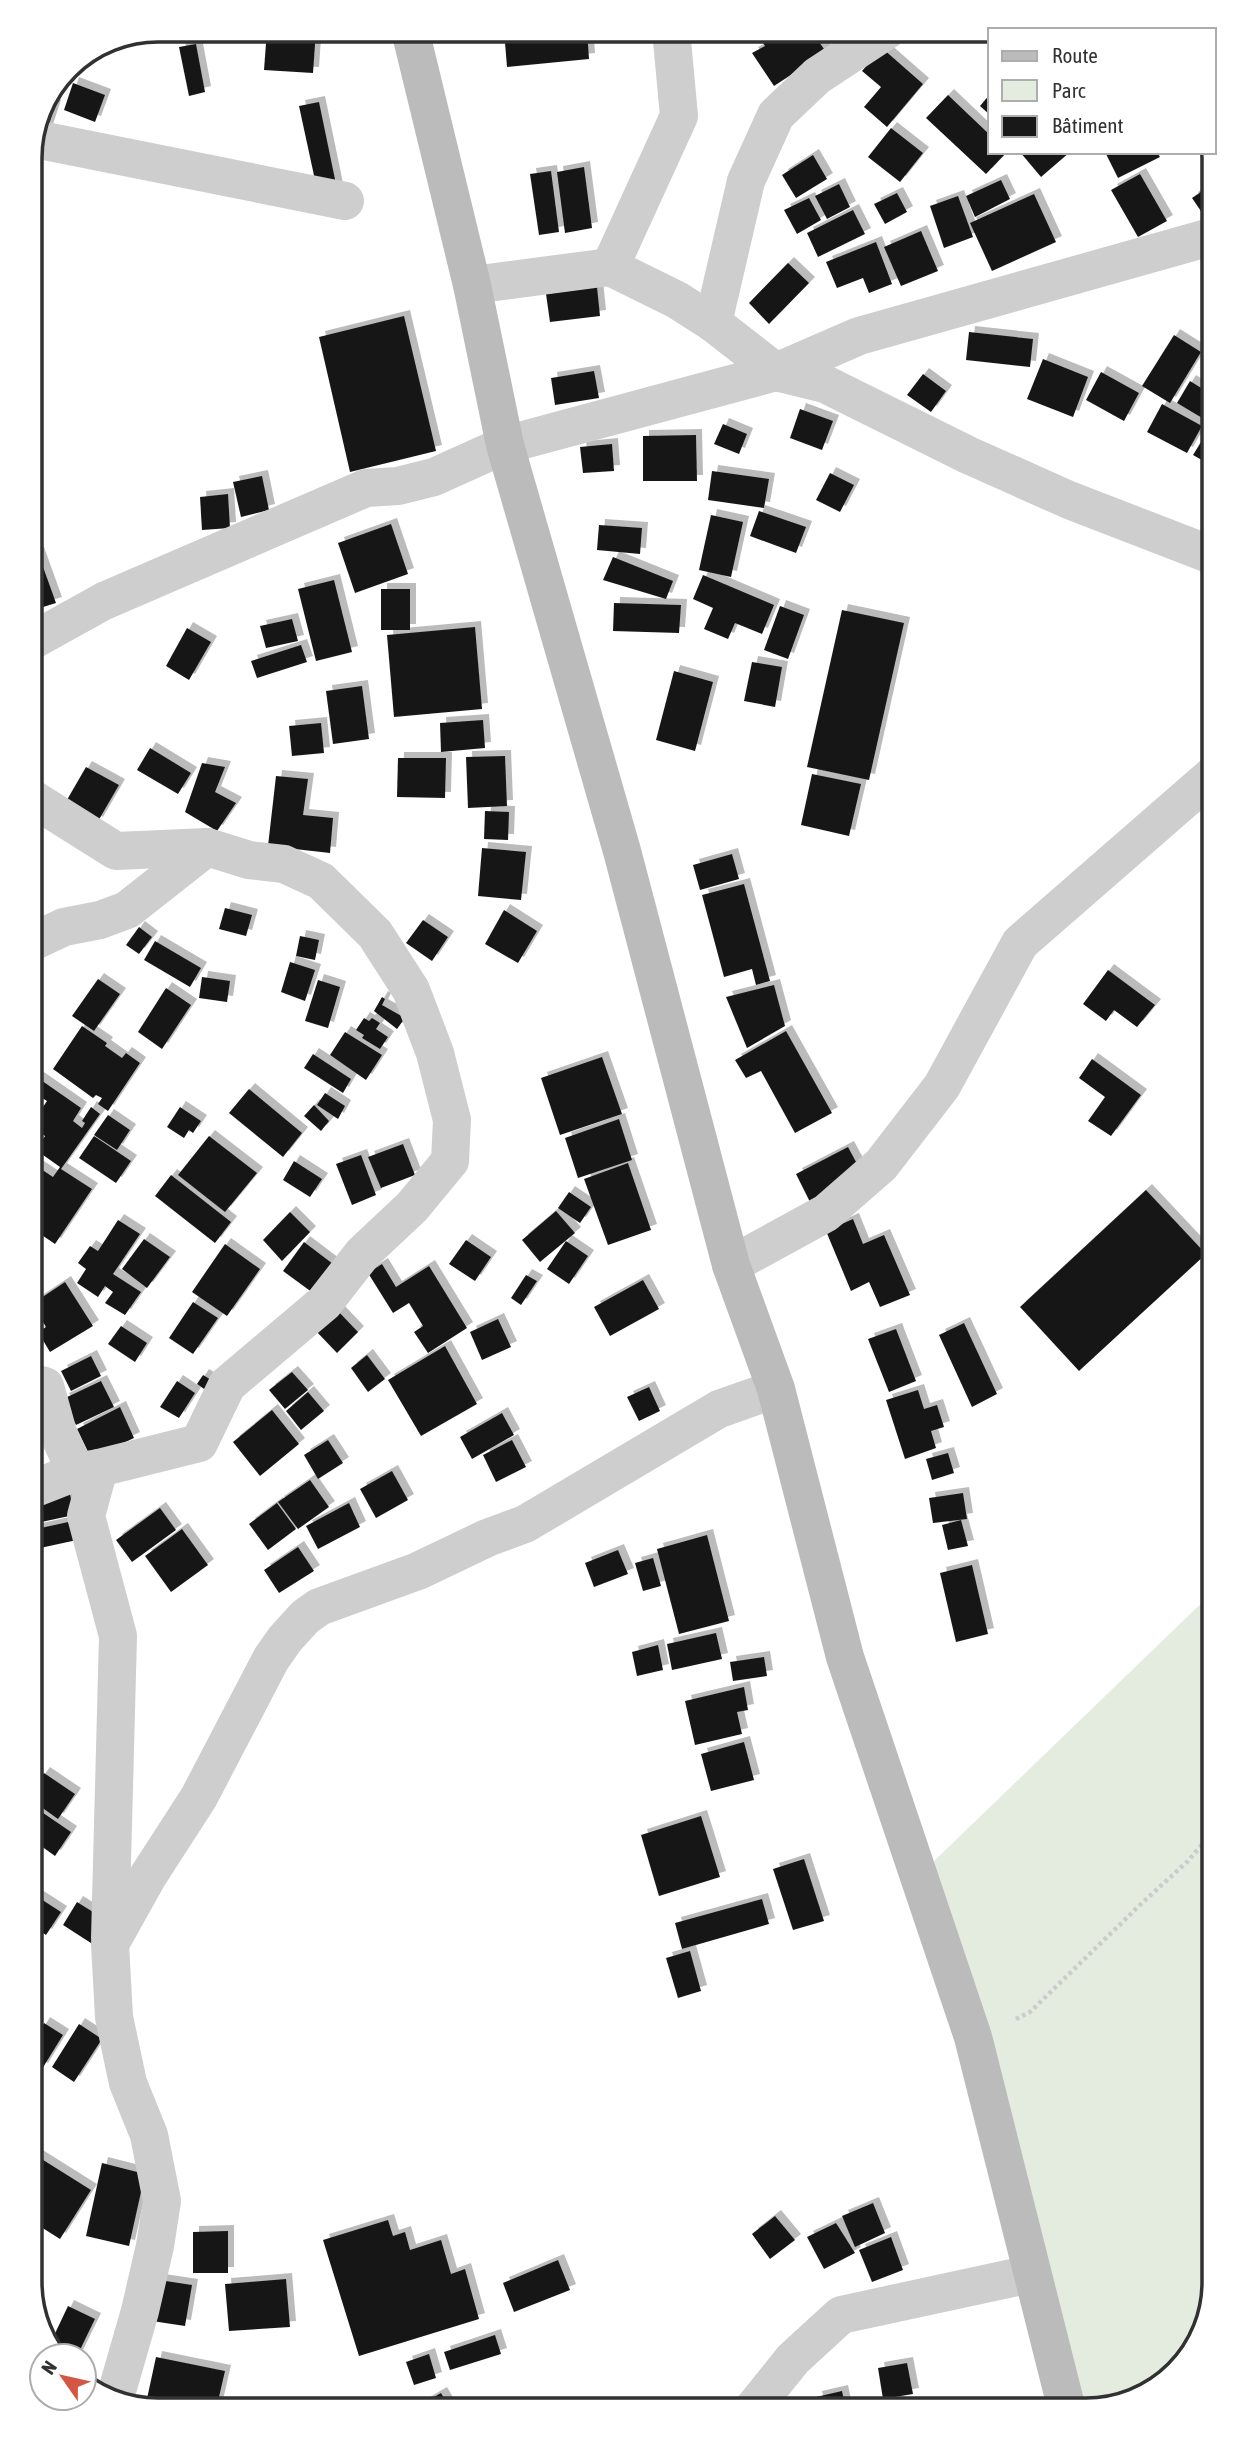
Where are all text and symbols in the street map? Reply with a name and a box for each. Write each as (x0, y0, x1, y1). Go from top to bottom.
legend (988, 28, 1216, 154)
text: Route (1052, 43, 1098, 67)
text: Parc (1052, 78, 1086, 102)
text: Bâtiment (1052, 113, 1123, 137)
north arrow (28, 2342, 98, 2412)
text: N (37, 2357, 61, 2378)

